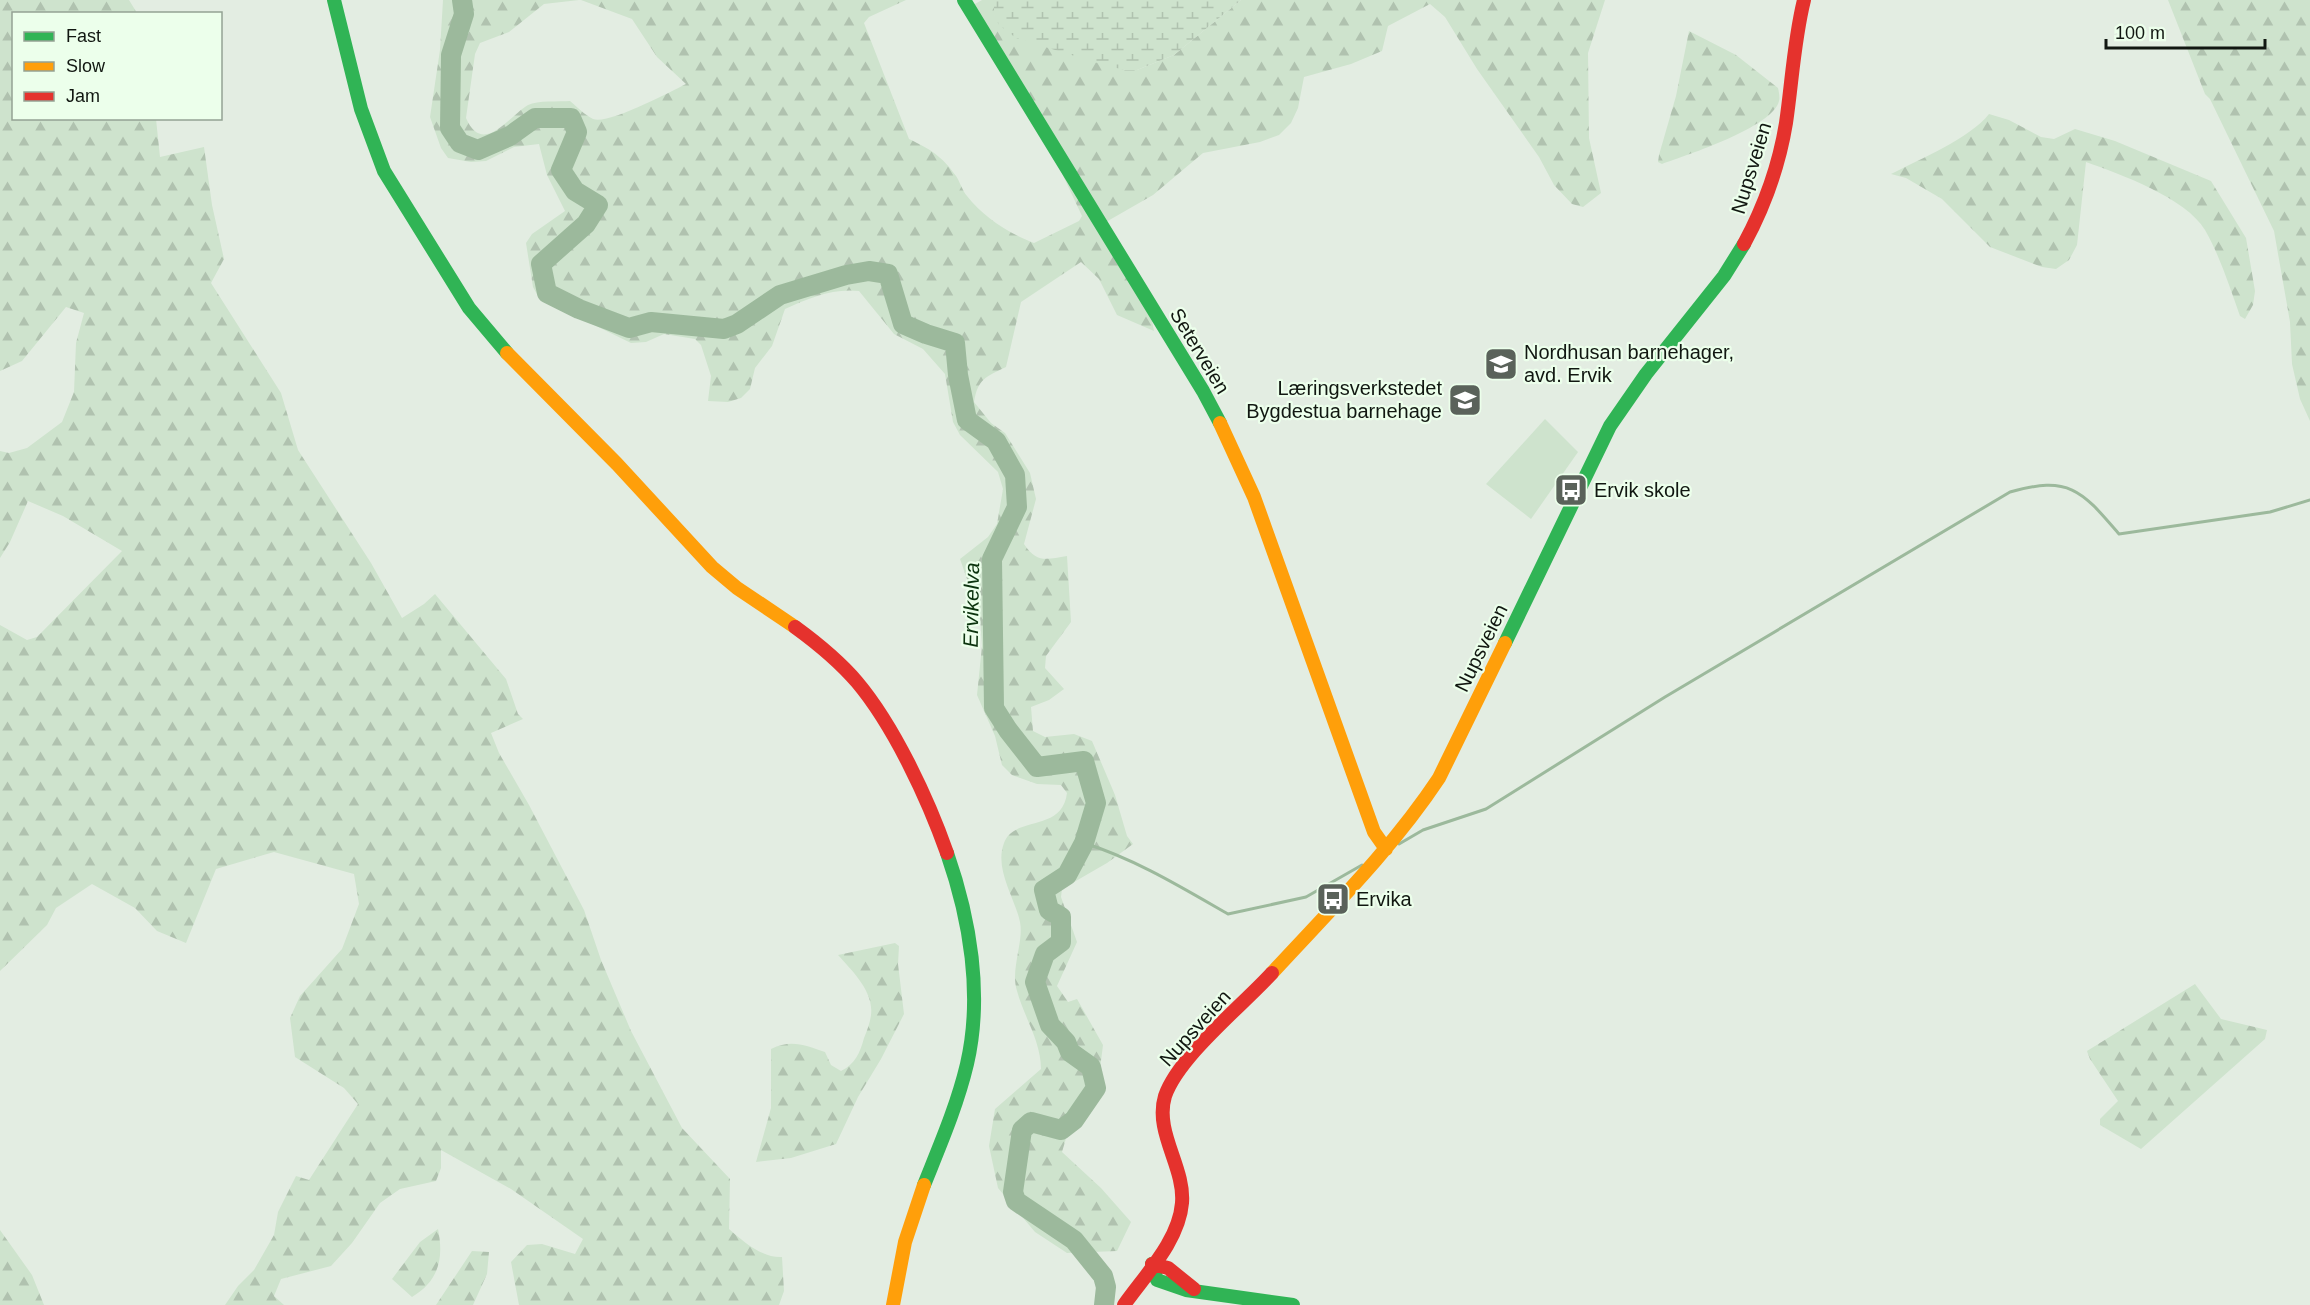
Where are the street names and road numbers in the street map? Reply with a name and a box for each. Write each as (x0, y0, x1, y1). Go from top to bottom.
street label: Nupsveien (1727, 120, 1775, 216)
street label: Seterveien (1166, 304, 1234, 398)
street label: Nupsveien (1450, 601, 1512, 695)
street label: Nupsveien (1155, 986, 1235, 1070)

